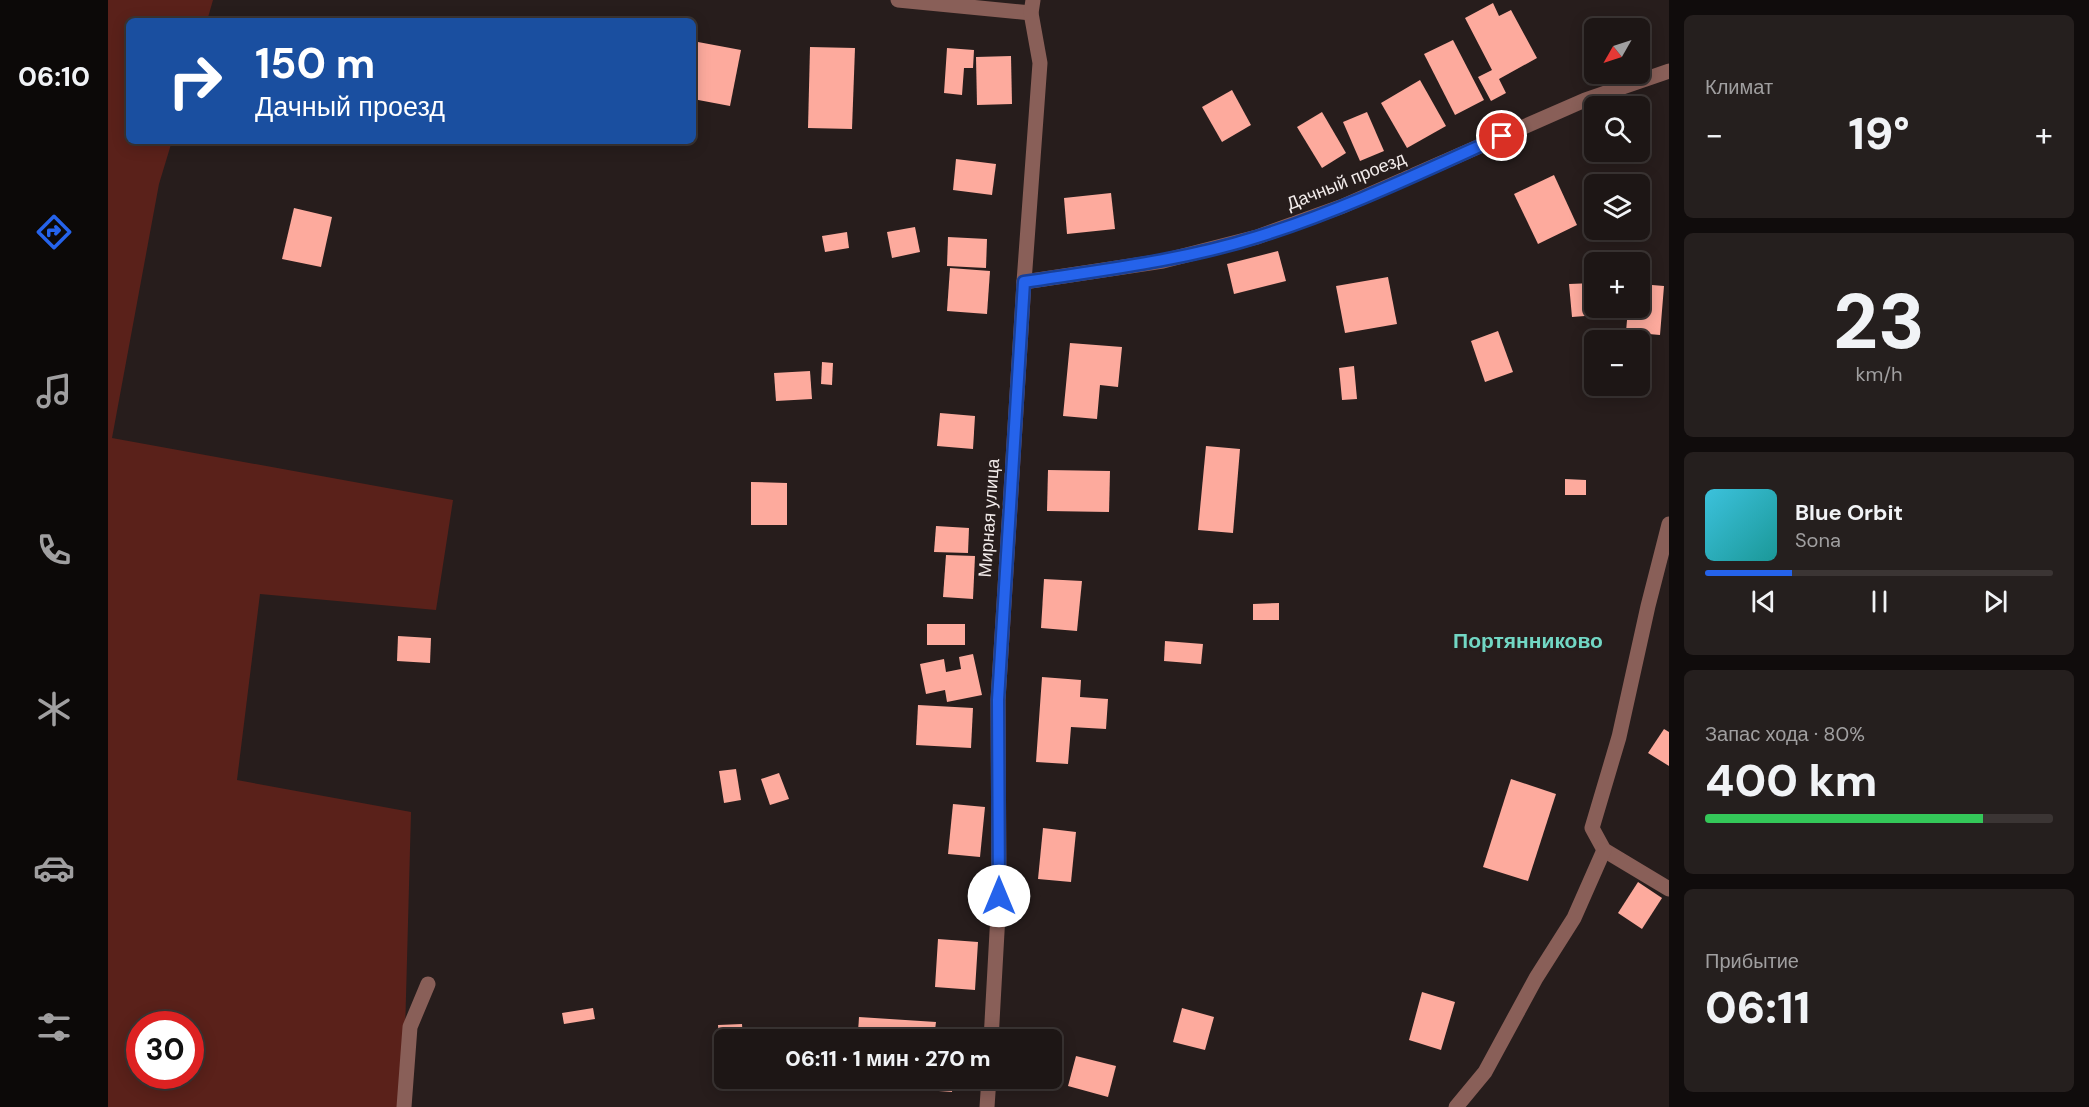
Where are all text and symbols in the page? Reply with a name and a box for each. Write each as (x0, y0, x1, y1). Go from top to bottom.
north arrow (1584, 18, 1650, 84)
map controls (1584, 18, 1650, 396)
text: 150 m (255, 36, 375, 91)
icon: right (156, 42, 234, 120)
text: 06:10 (18, 59, 90, 94)
text: Климат (1705, 74, 1773, 100)
text: Дачный проезд (255, 89, 445, 124)
button: search (1584, 96, 1650, 162)
text: 19° (1848, 104, 1910, 163)
pin (1476, 110, 1527, 161)
text: − (1705, 113, 1723, 156)
text: + (2035, 113, 2053, 156)
icon: arrive (1485, 119, 1518, 152)
street label: Дачный проезд (1283, 146, 1410, 216)
button: layers (1584, 174, 1650, 240)
icon: directions (33, 211, 75, 253)
button: + (1584, 252, 1650, 318)
text: 23 (1833, 271, 1925, 372)
button: − (1584, 330, 1650, 396)
text: km/h (1855, 361, 1903, 387)
icon: music (33, 370, 75, 412)
street label: Мирная улица (973, 457, 1005, 578)
text: Blue Orbit (1795, 498, 1903, 527)
text: Sona (1795, 527, 1841, 553)
icon: phone (33, 529, 75, 571)
icon: previous (1747, 585, 1780, 618)
icon: pause (1863, 585, 1896, 618)
icon: next (1979, 585, 2012, 618)
district label: Портянниково (1453, 627, 1603, 655)
icon: climate (33, 688, 75, 730)
text: Запас хода · 80% (1705, 721, 1865, 747)
text: 400 km (1705, 751, 1877, 810)
icon: car (33, 847, 75, 889)
position arrow (967, 864, 1031, 928)
text: Прибытие (1705, 948, 1799, 974)
text: 06:11 (1705, 978, 1810, 1037)
icon: filters (33, 1006, 75, 1048)
speed limit sign: 30 (126, 1011, 204, 1089)
text: 06:11 · 1 мин · 270 m (785, 1044, 991, 1073)

